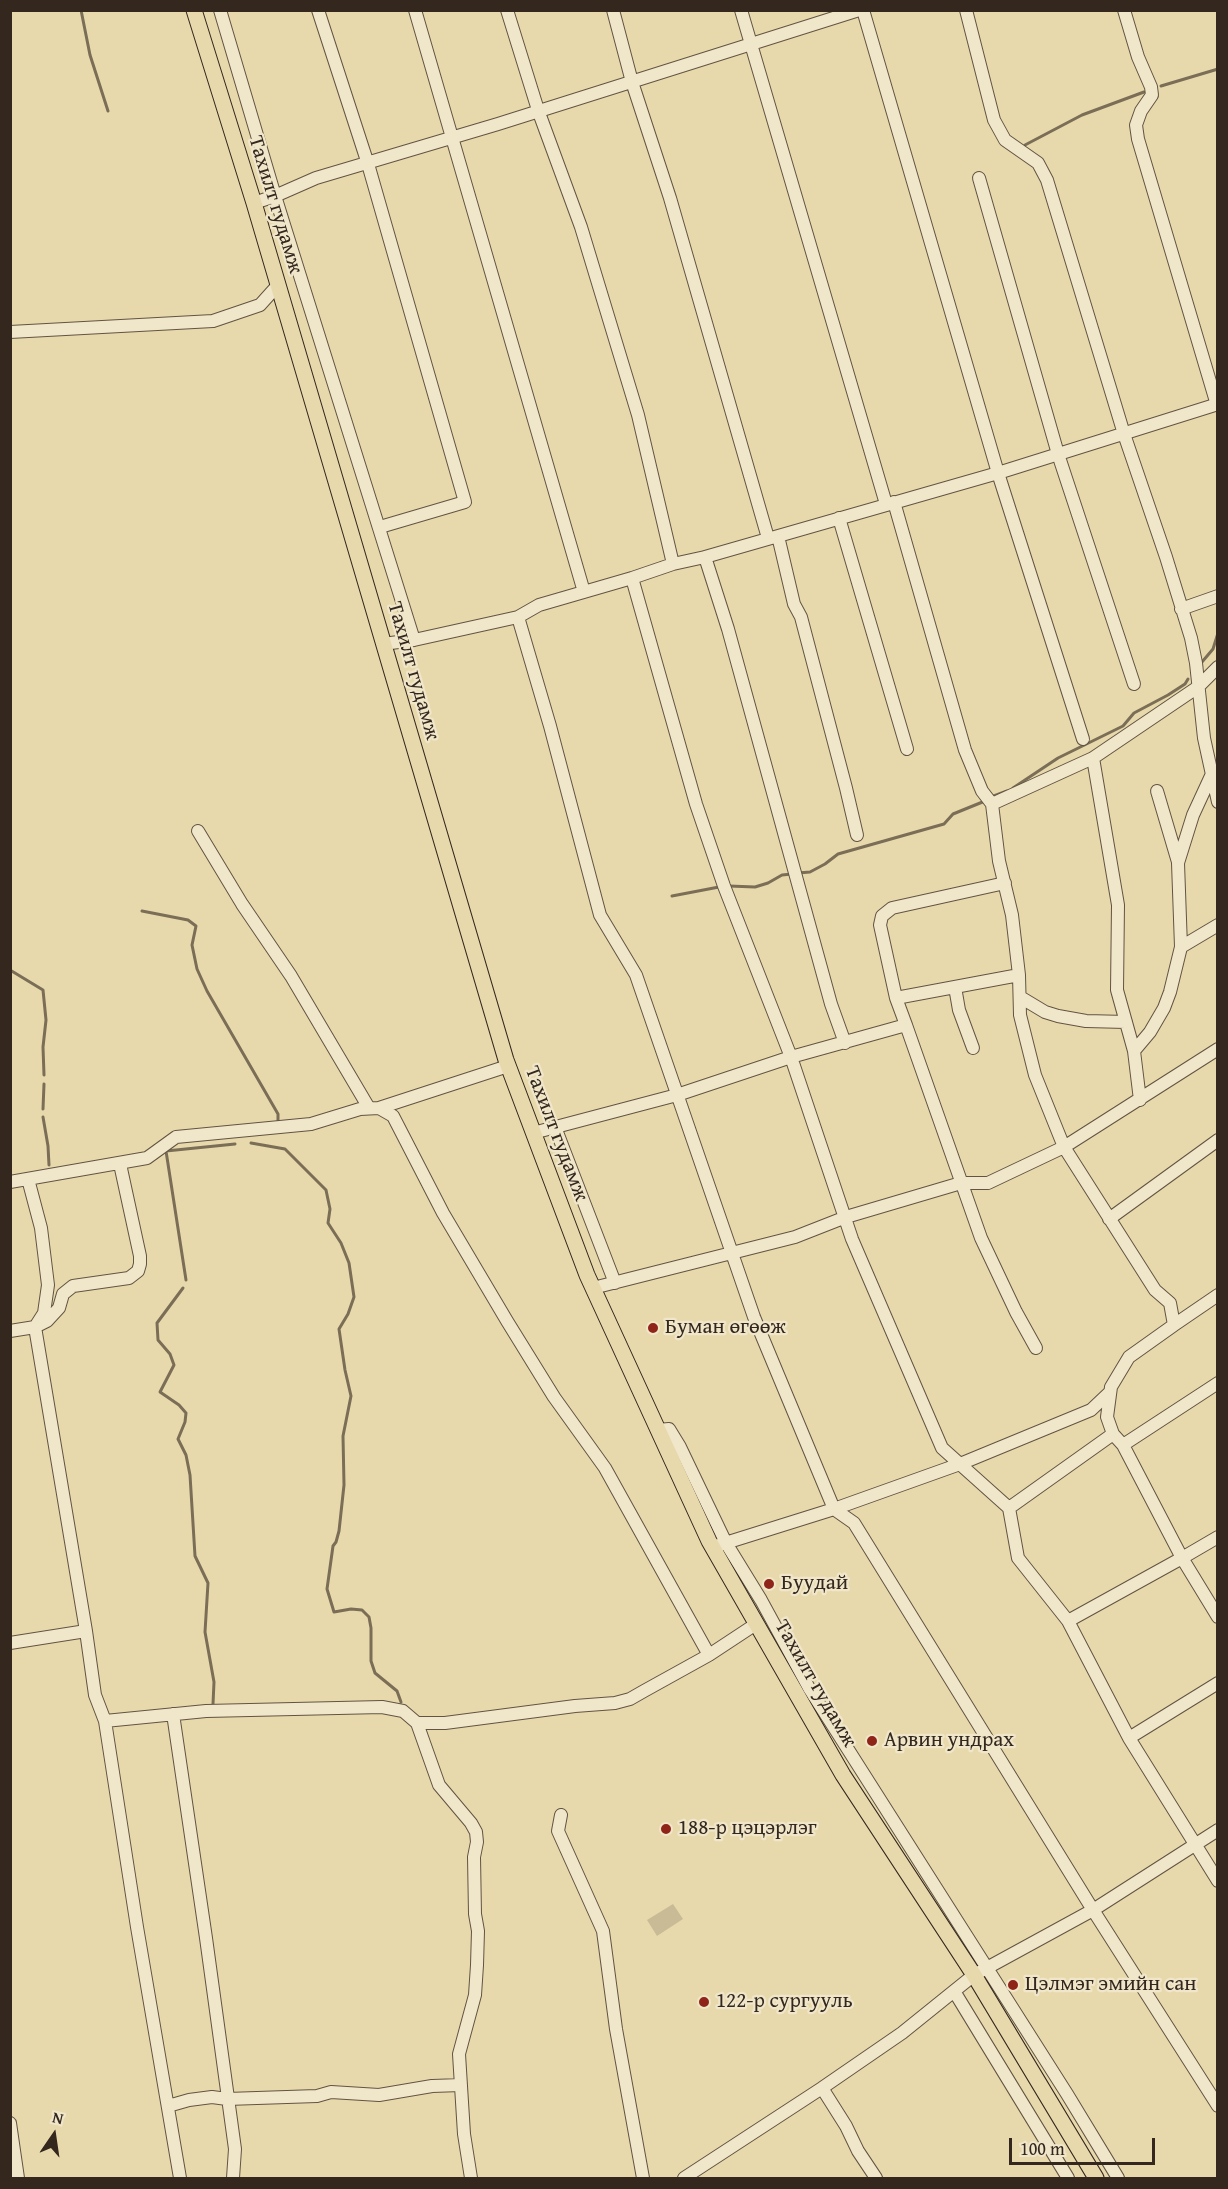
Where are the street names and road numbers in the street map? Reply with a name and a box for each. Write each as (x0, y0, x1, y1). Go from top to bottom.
street label: Тахилт гудамж (242, 133, 308, 277)
street label: Тахилт гудамж (381, 599, 445, 743)
street label: Тахилт гудамж (519, 1063, 593, 1205)
street label: Тахилт гудамж (768, 1616, 862, 1752)

